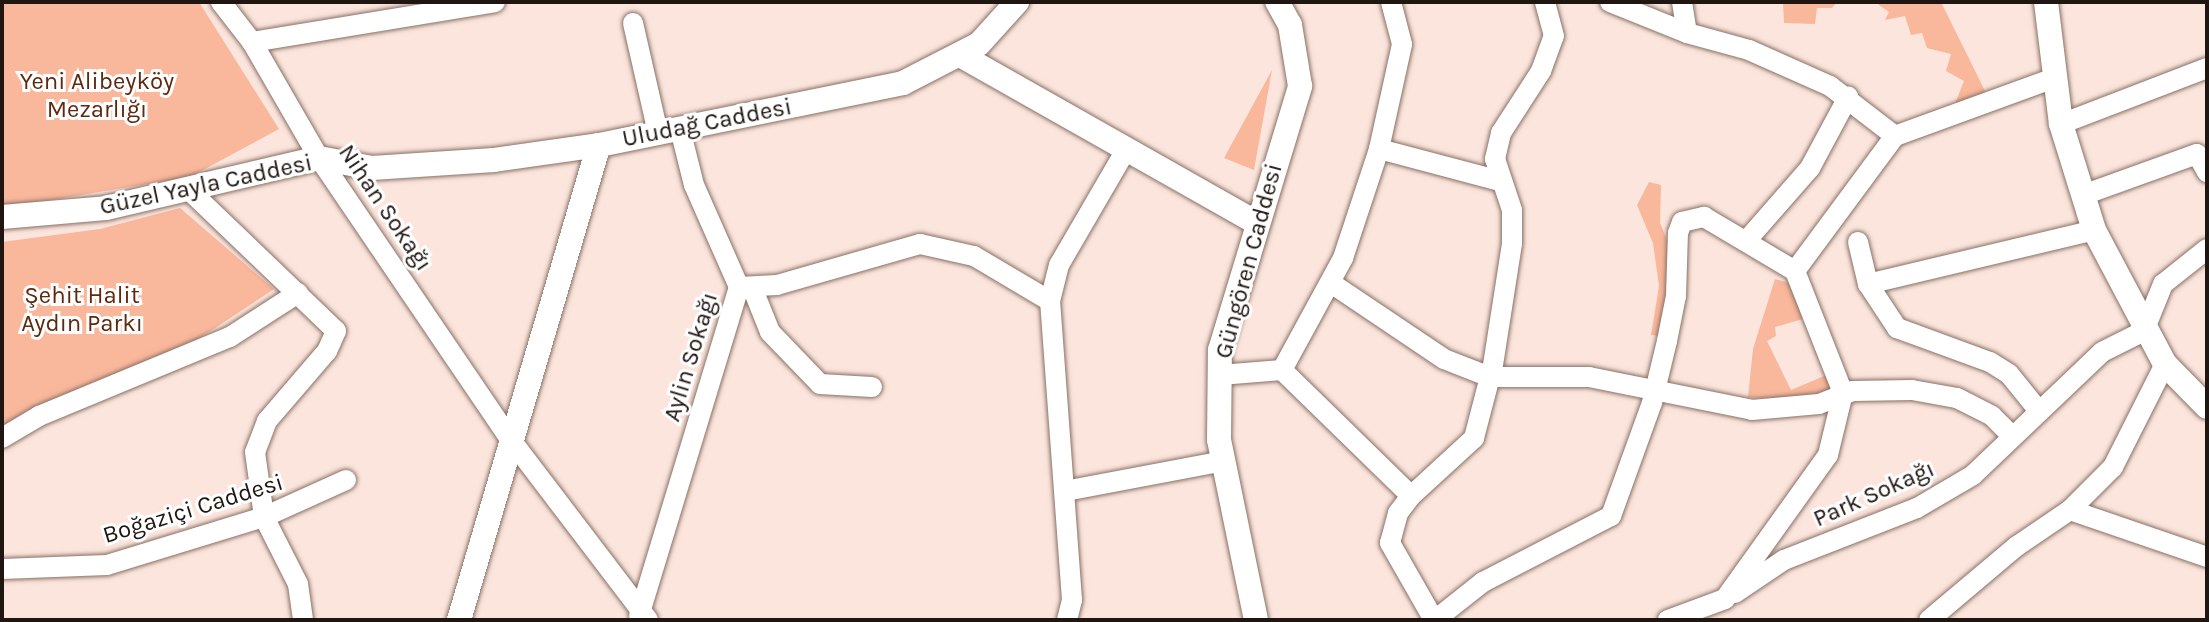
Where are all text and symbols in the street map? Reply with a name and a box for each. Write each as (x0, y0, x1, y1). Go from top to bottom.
park label: Yeni Alibeyköy Mezarlığı (20, 68, 174, 124)
street label: Uludağ Caddesi (620, 92, 794, 154)
street label: Nihan Sokağı (332, 139, 438, 277)
street label: Güzel Yayla Caddesi (97, 148, 315, 222)
street label: Güngören Caddesi (1209, 160, 1289, 362)
park label: Şehit Halit Aydın Parkı (21, 282, 143, 338)
street label: Aylin Sokağı (658, 289, 724, 425)
street label: Park Sokağı (1809, 455, 1939, 533)
street label: Boğaziçi Caddesi (99, 468, 287, 550)

